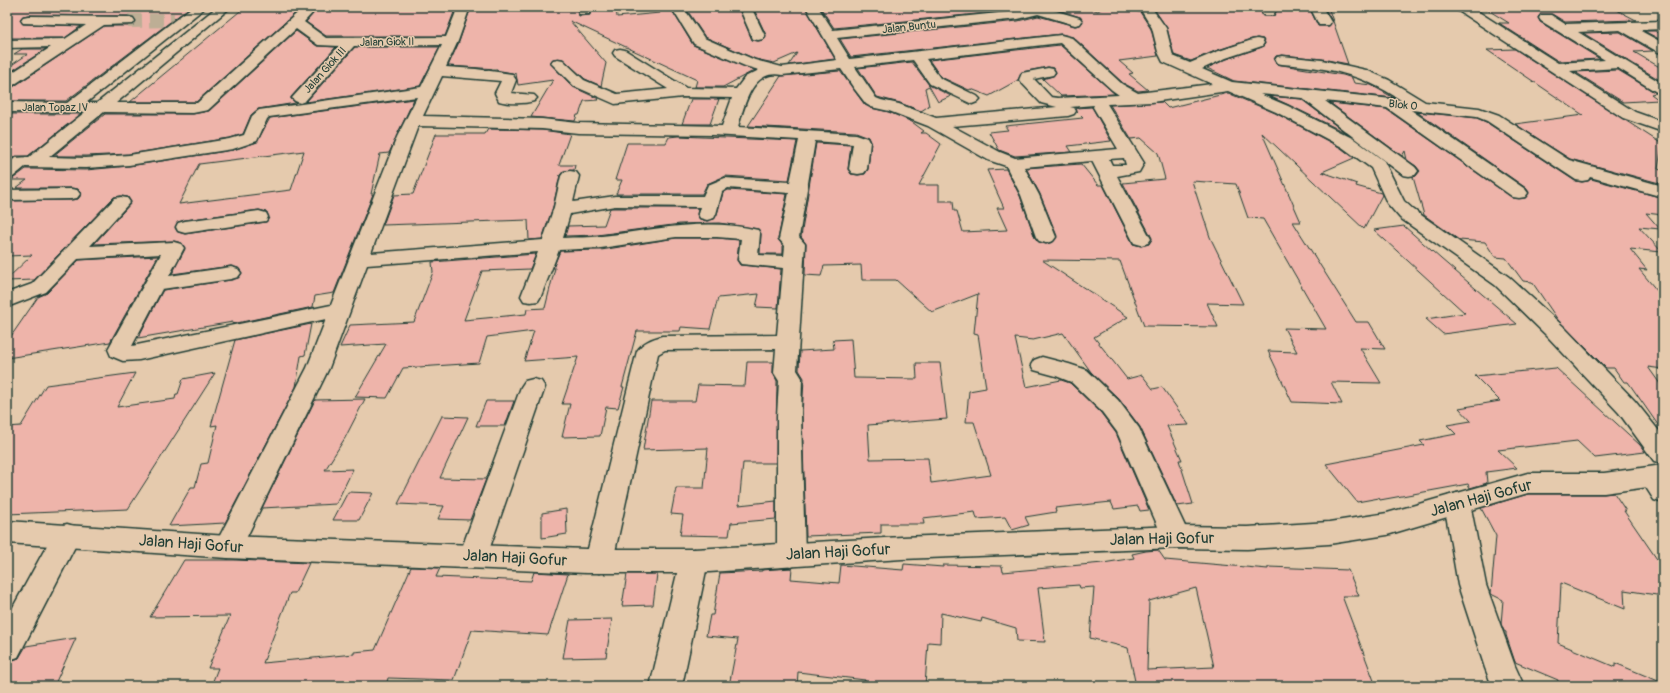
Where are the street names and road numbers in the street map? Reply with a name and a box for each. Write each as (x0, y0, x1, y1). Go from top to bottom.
street label: Jalan Buntu (881, 18, 937, 36)
street label: Jalan Giok II (360, 35, 414, 49)
street label: Jalan Giok III (301, 44, 349, 96)
street label: Blok O (1388, 97, 1418, 113)
street label: Jalan Topaz IV (22, 101, 88, 114)
street label: Jalan Haji Gofur (1428, 475, 1534, 521)
street label: Jalan Haji Gofur (1109, 528, 1215, 550)
street label: Jalan Haji Gofur (138, 530, 244, 558)
street label: Jalan Haji Gofur (785, 539, 891, 565)
street label: Jalan Haji Gofur (462, 545, 568, 571)

